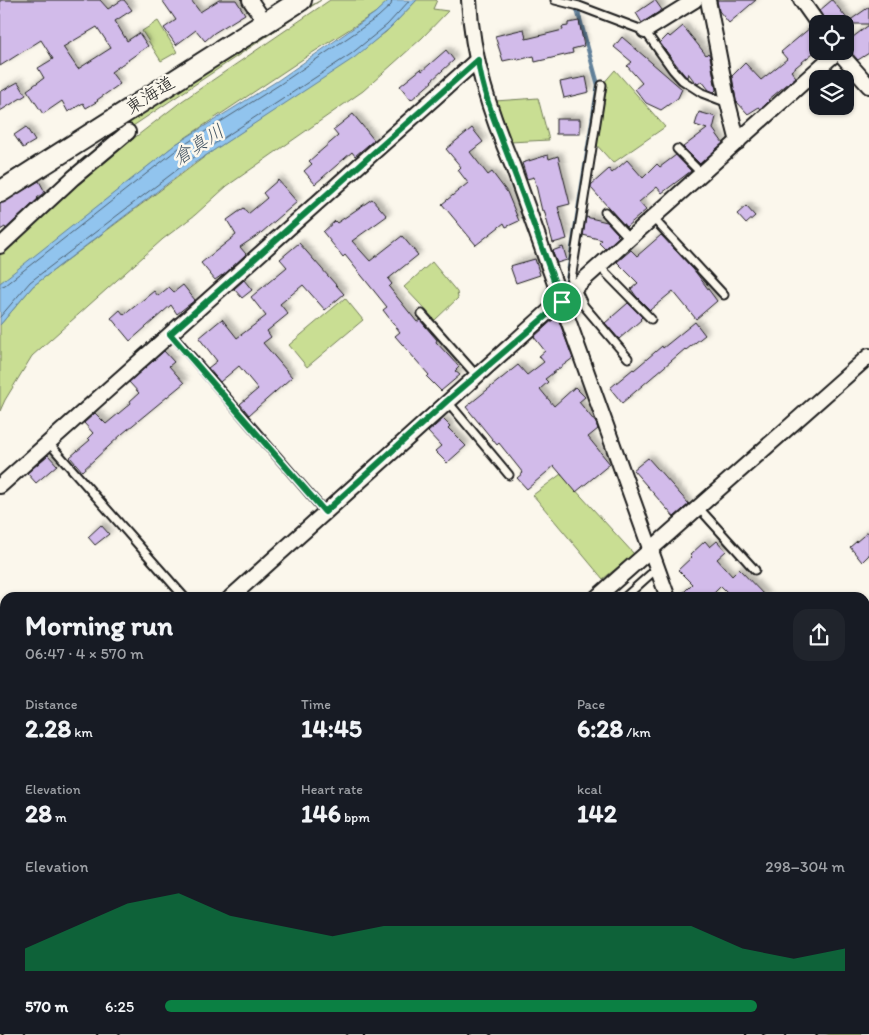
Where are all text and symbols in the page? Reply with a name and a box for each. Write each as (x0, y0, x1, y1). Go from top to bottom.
map controls (809, 15, 854, 115)
button: locate (809, 15, 854, 60)
button: layers (809, 70, 854, 115)
street label: 東海道 (121, 71, 179, 119)
water label: 倉真川 (168, 119, 228, 170)
pin (541, 281, 583, 323)
icon: arrive (548, 288, 576, 316)
text: Morning run (25, 608, 173, 642)
button: share (793, 609, 845, 661)
text: 06:47 · 4 × 570 m (25, 644, 144, 663)
text: Distance (25, 696, 77, 713)
text: Time (301, 696, 331, 713)
text: Pace (577, 696, 605, 713)
text: 2.28 (25, 713, 71, 743)
text: 14:45 (301, 713, 362, 743)
text: 6:28 (577, 713, 623, 743)
text: km (71, 724, 93, 741)
text: /km (623, 724, 651, 741)
text: Elevation (25, 781, 81, 798)
text: Heart rate (301, 781, 363, 798)
text: kcal (577, 781, 602, 798)
text: 28 (25, 798, 52, 828)
text: 146 (301, 798, 341, 828)
text: 142 (577, 798, 617, 828)
text: m (52, 809, 67, 826)
text: bpm (341, 809, 370, 826)
text: Elevation (25, 857, 89, 876)
text: 298–304 m (765, 857, 845, 876)
text: 570 m (25, 997, 68, 1016)
text: 6:25 (105, 997, 134, 1016)

